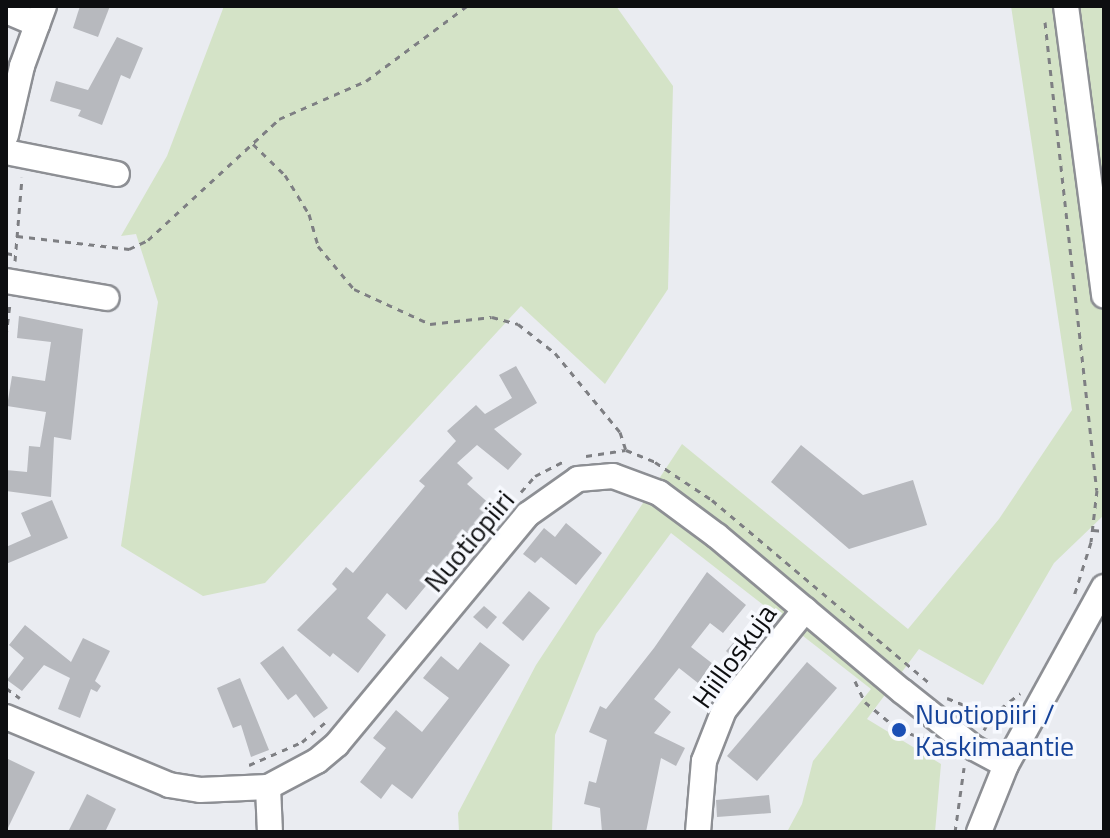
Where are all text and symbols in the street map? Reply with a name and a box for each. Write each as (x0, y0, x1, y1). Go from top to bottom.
street label: Nuotiopiiri (417, 483, 521, 599)
street label: Hiilloskuja (685, 597, 783, 715)
place label: Nuotiopiiri / Kaskimaantie (915, 697, 1074, 763)
marker: Nuotiopiiri / Kaskimaantie (890, 721, 908, 739)

